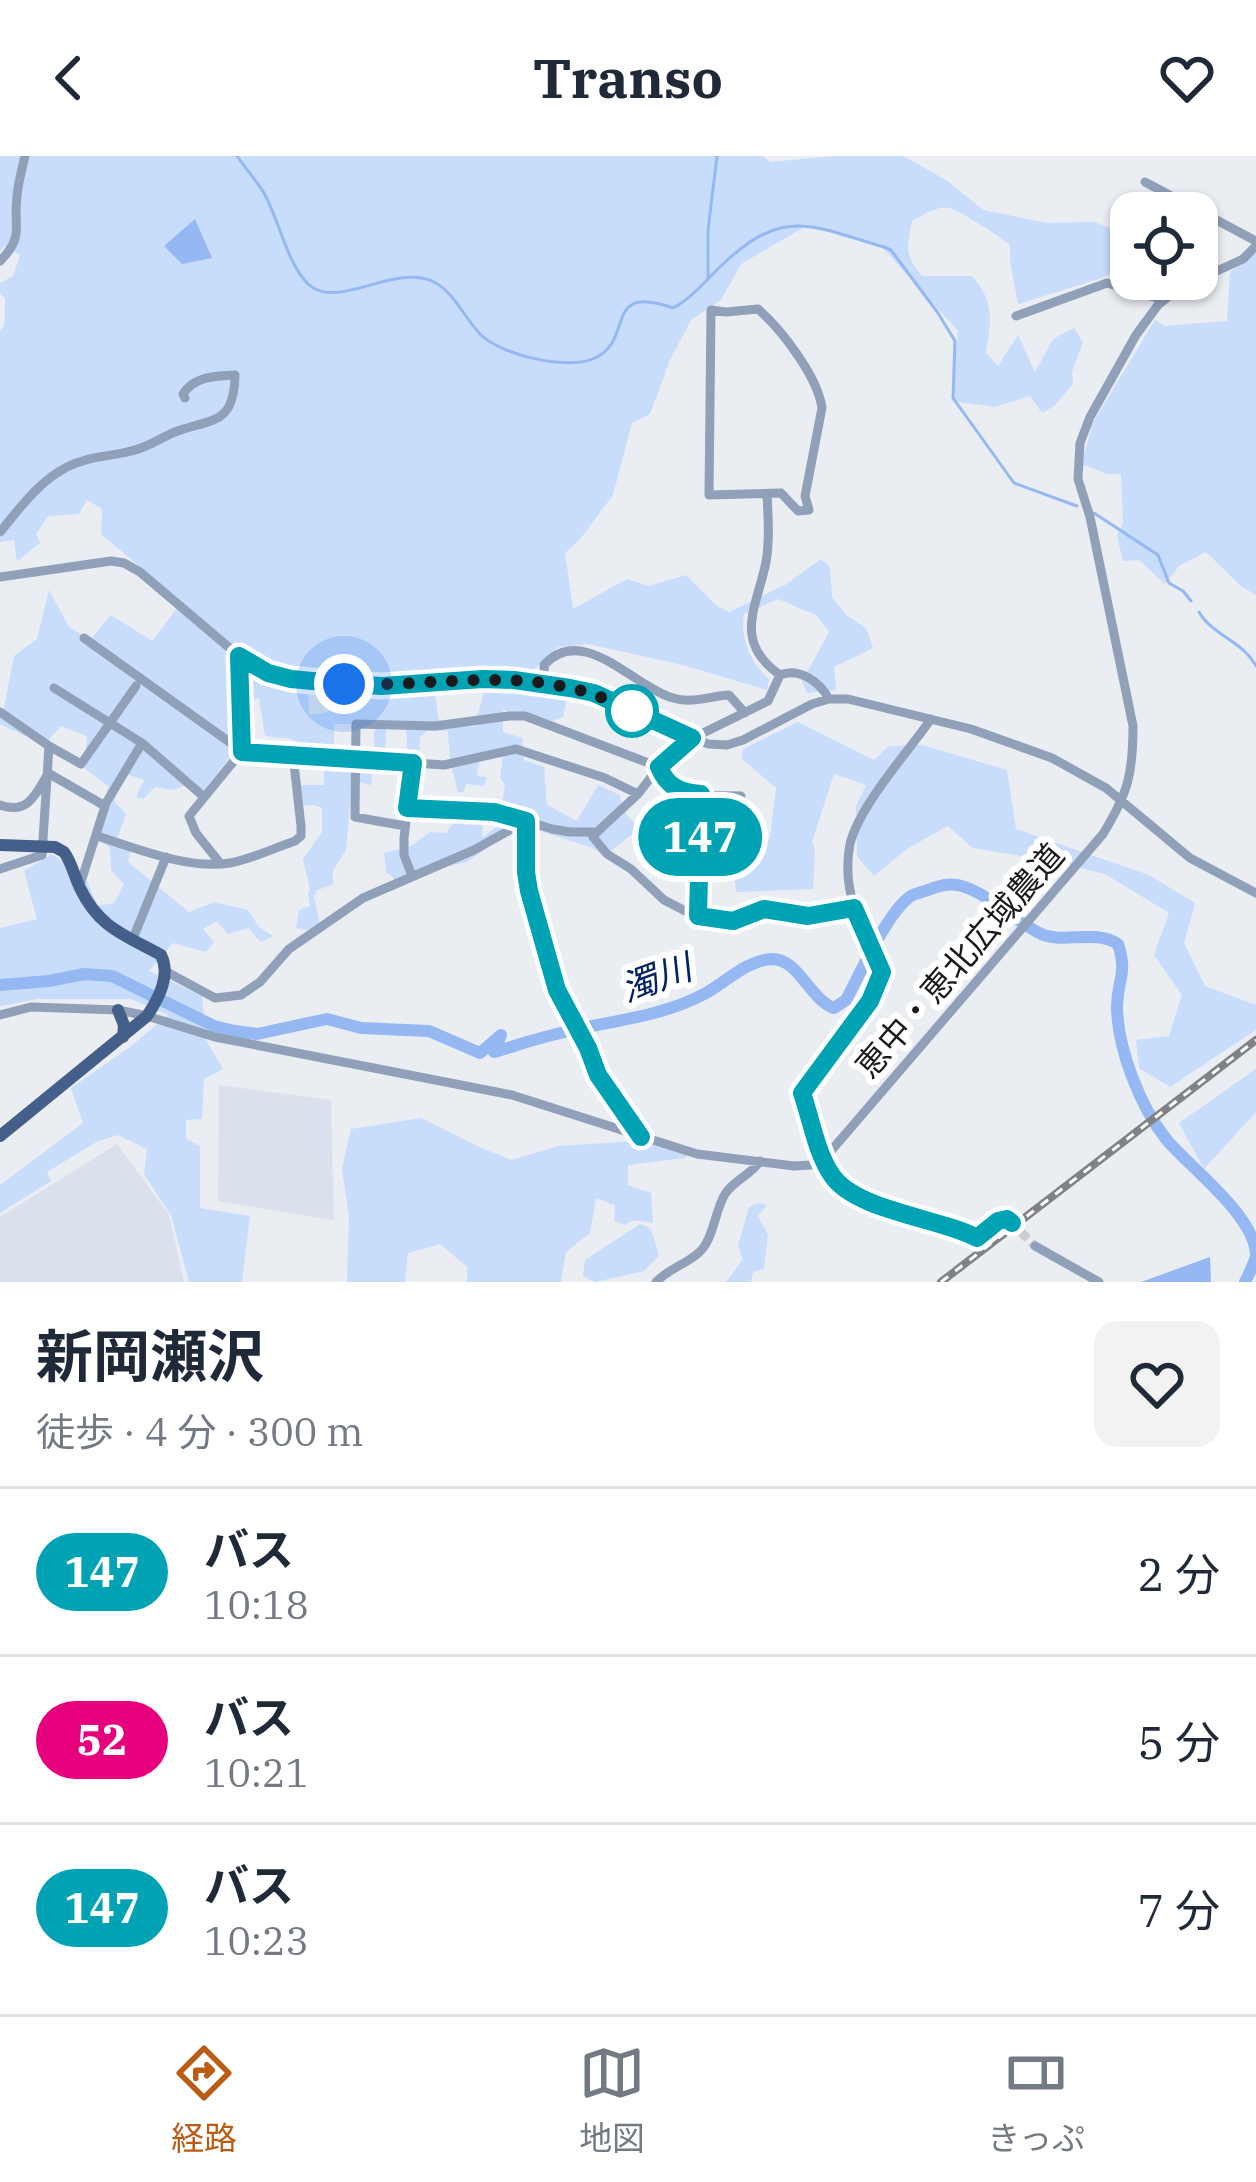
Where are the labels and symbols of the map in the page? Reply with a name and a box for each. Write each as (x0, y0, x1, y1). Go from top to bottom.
your location (314, 654, 374, 714)
unlabelled marker (607, 686, 657, 736)
line badge: 147 (631, 798, 769, 876)
street label: 恵中・恵北広域農道 (845, 834, 1073, 1086)
water label: 濁川 (614, 941, 702, 1011)

